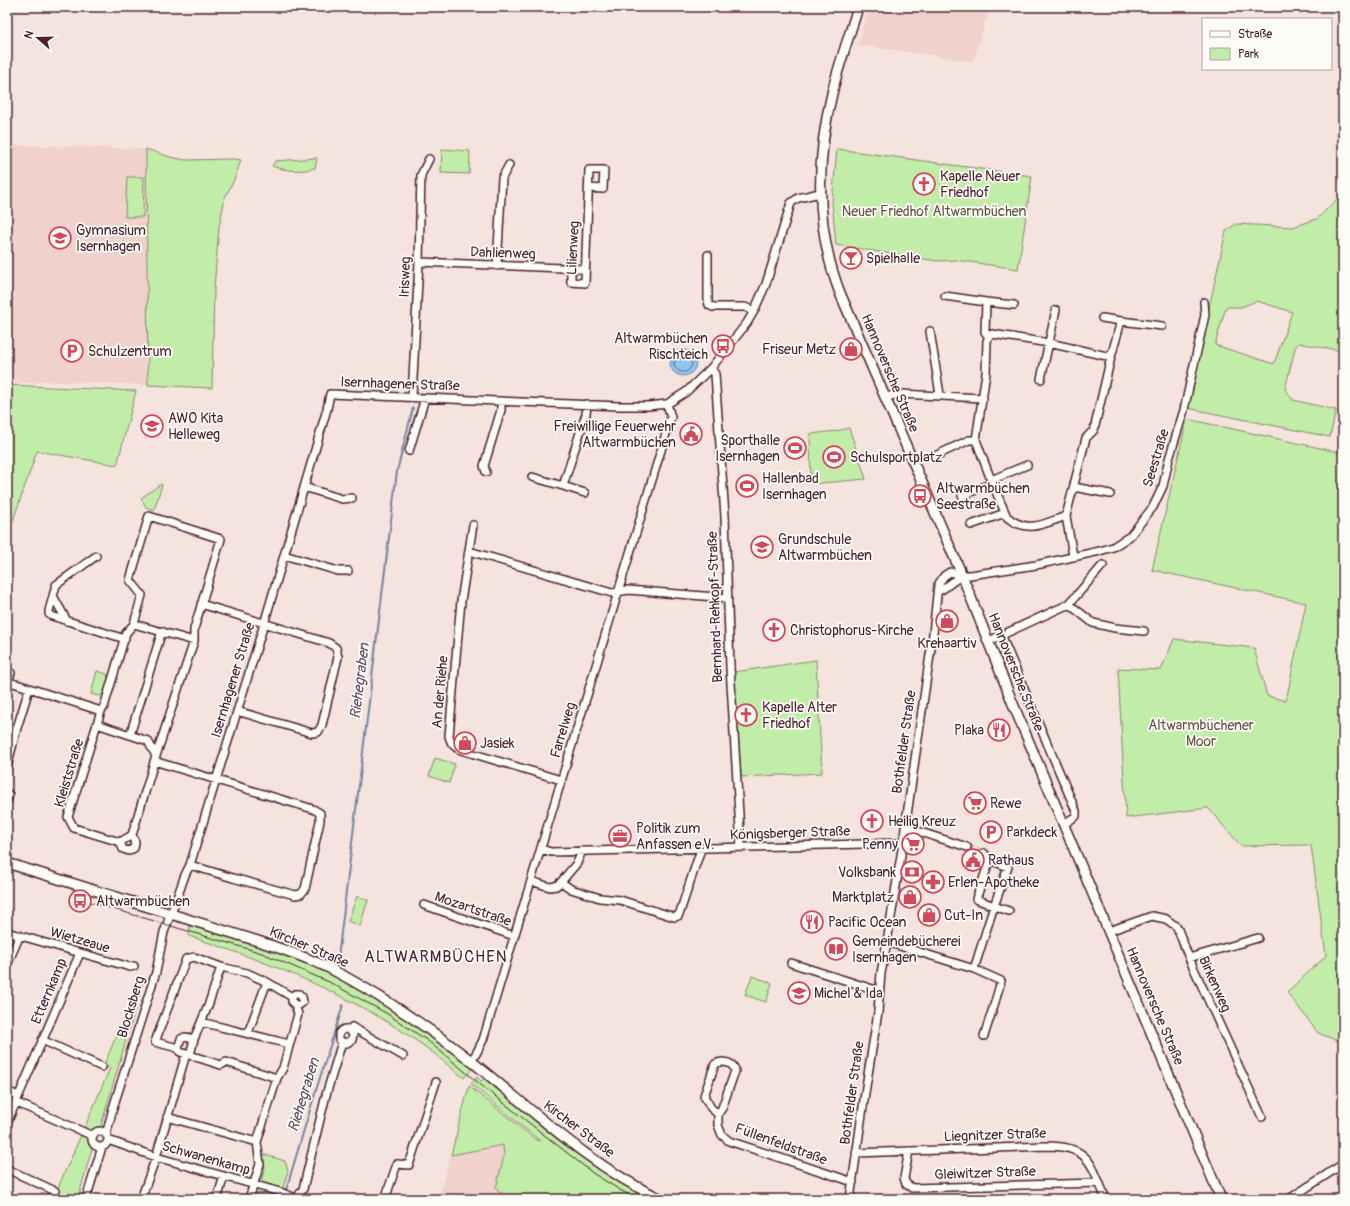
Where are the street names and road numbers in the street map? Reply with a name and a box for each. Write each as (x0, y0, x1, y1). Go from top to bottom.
street label: Lilienweg (563, 221, 583, 275)
street label: Dahlienweg (470, 243, 536, 263)
street label: Irisweg (396, 256, 414, 298)
street label: Hannoversche Straße (857, 311, 923, 435)
street label: Isernhagener Straße (340, 373, 460, 395)
street label: Seestraße (1139, 427, 1173, 489)
street label: Bernhard-Rehkopf-Straße (704, 531, 726, 683)
street label: Hannoversche Straße (984, 610, 1048, 734)
street label: Isernhagener Straße (207, 620, 259, 740)
street label: An der Riehe (428, 655, 452, 729)
street label: Bothfelder Straße (888, 689, 920, 795)
street label: Farrelweg (546, 700, 580, 760)
street label: Kleiststraße (50, 736, 88, 809)
street label: Königsberger Straße (730, 822, 851, 844)
street label: Mozartstraße (432, 888, 514, 930)
street label: Wietzeaue (48, 923, 112, 957)
street label: Kircher Straße (267, 923, 351, 971)
street label: Hannoversche Straße (1122, 944, 1188, 1068)
street label: Birkenweg (1195, 954, 1235, 1014)
street label: Etternkamp (28, 955, 71, 1026)
street label: Blocksberg (114, 974, 148, 1040)
street label: Bothfelder Straße (836, 1040, 868, 1146)
street label: Kircher Straße (540, 1097, 618, 1161)
street label: Füllenfeldstraße (733, 1119, 829, 1169)
street label: Liegnitzer Straße (944, 1125, 1047, 1145)
street label: Schwanenkamp (160, 1137, 253, 1179)
street label: Gleiwitzer Straße (934, 1163, 1036, 1183)

